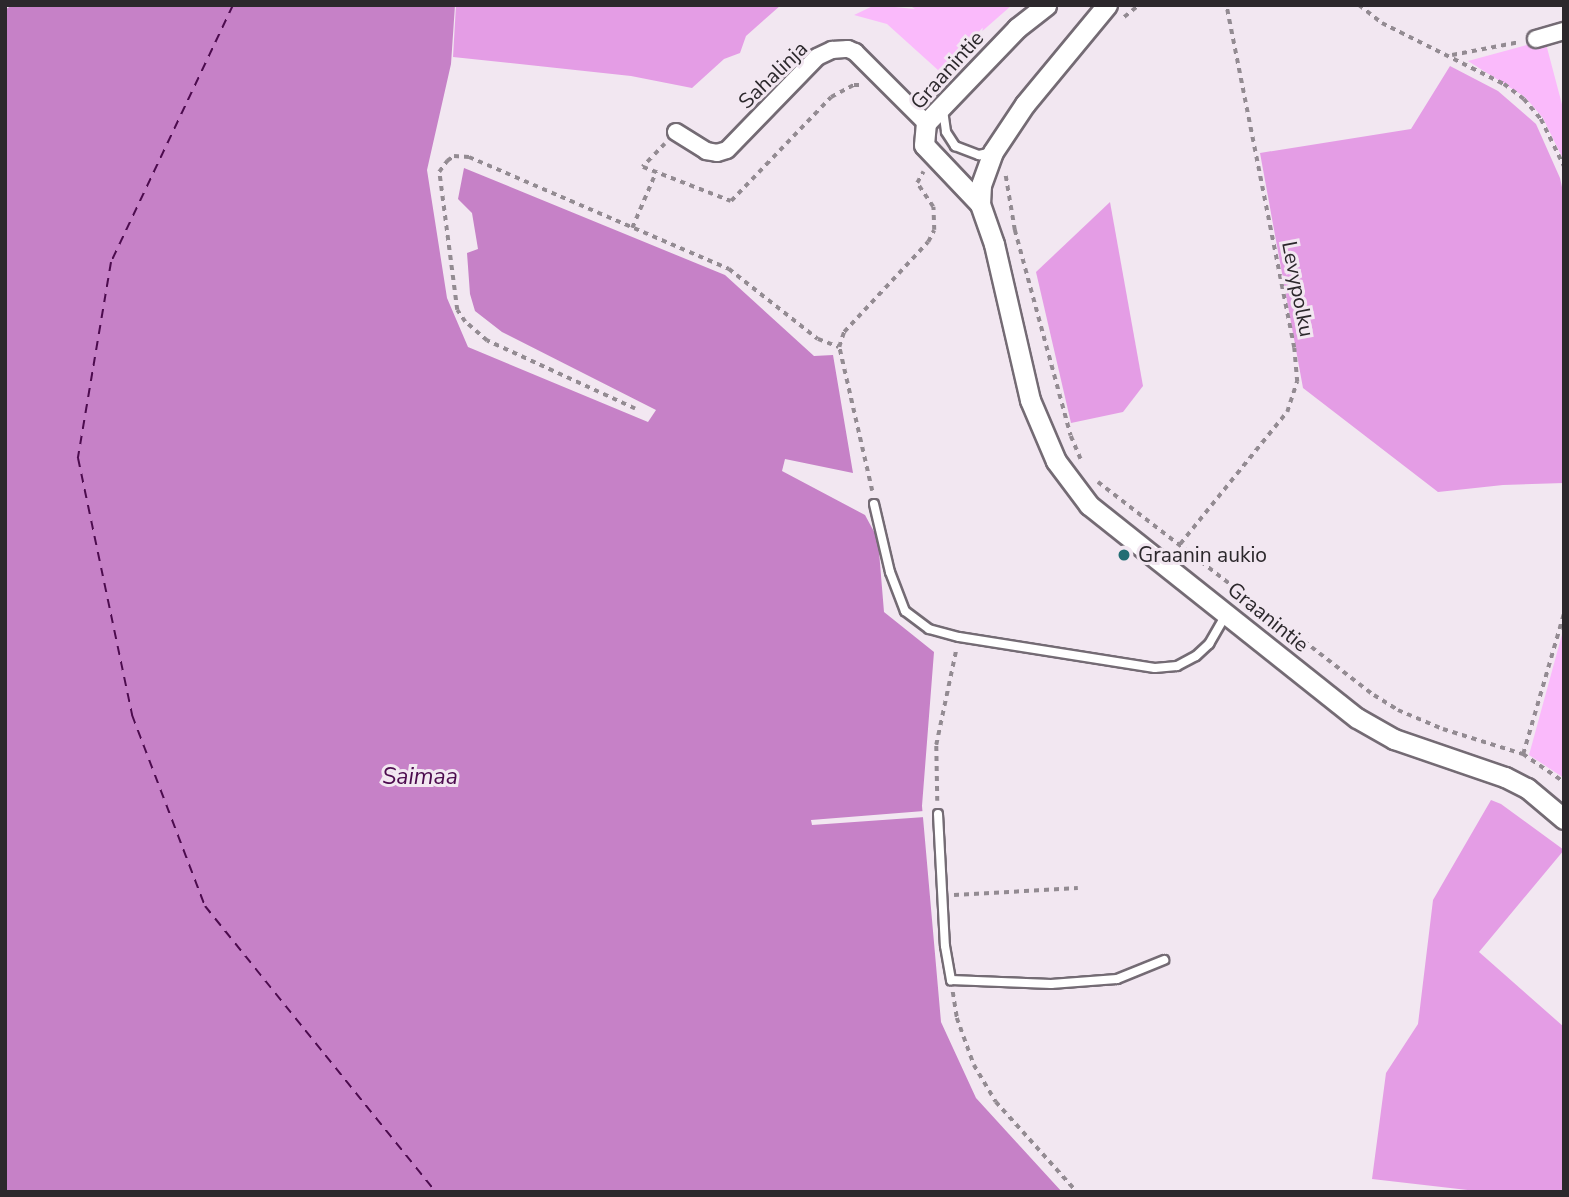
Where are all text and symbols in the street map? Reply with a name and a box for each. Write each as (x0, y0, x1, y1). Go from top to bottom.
street label: Graanintie (905, 26, 989, 114)
street label: Sahalinja (733, 36, 813, 114)
street label: Levypolku (1276, 239, 1320, 339)
place label: Graanin aukio (1138, 542, 1267, 568)
marker: Graanin aukio (1116, 547, 1132, 563)
street label: Graanintie (1222, 577, 1314, 657)
water label: Saimaa (382, 763, 458, 791)

